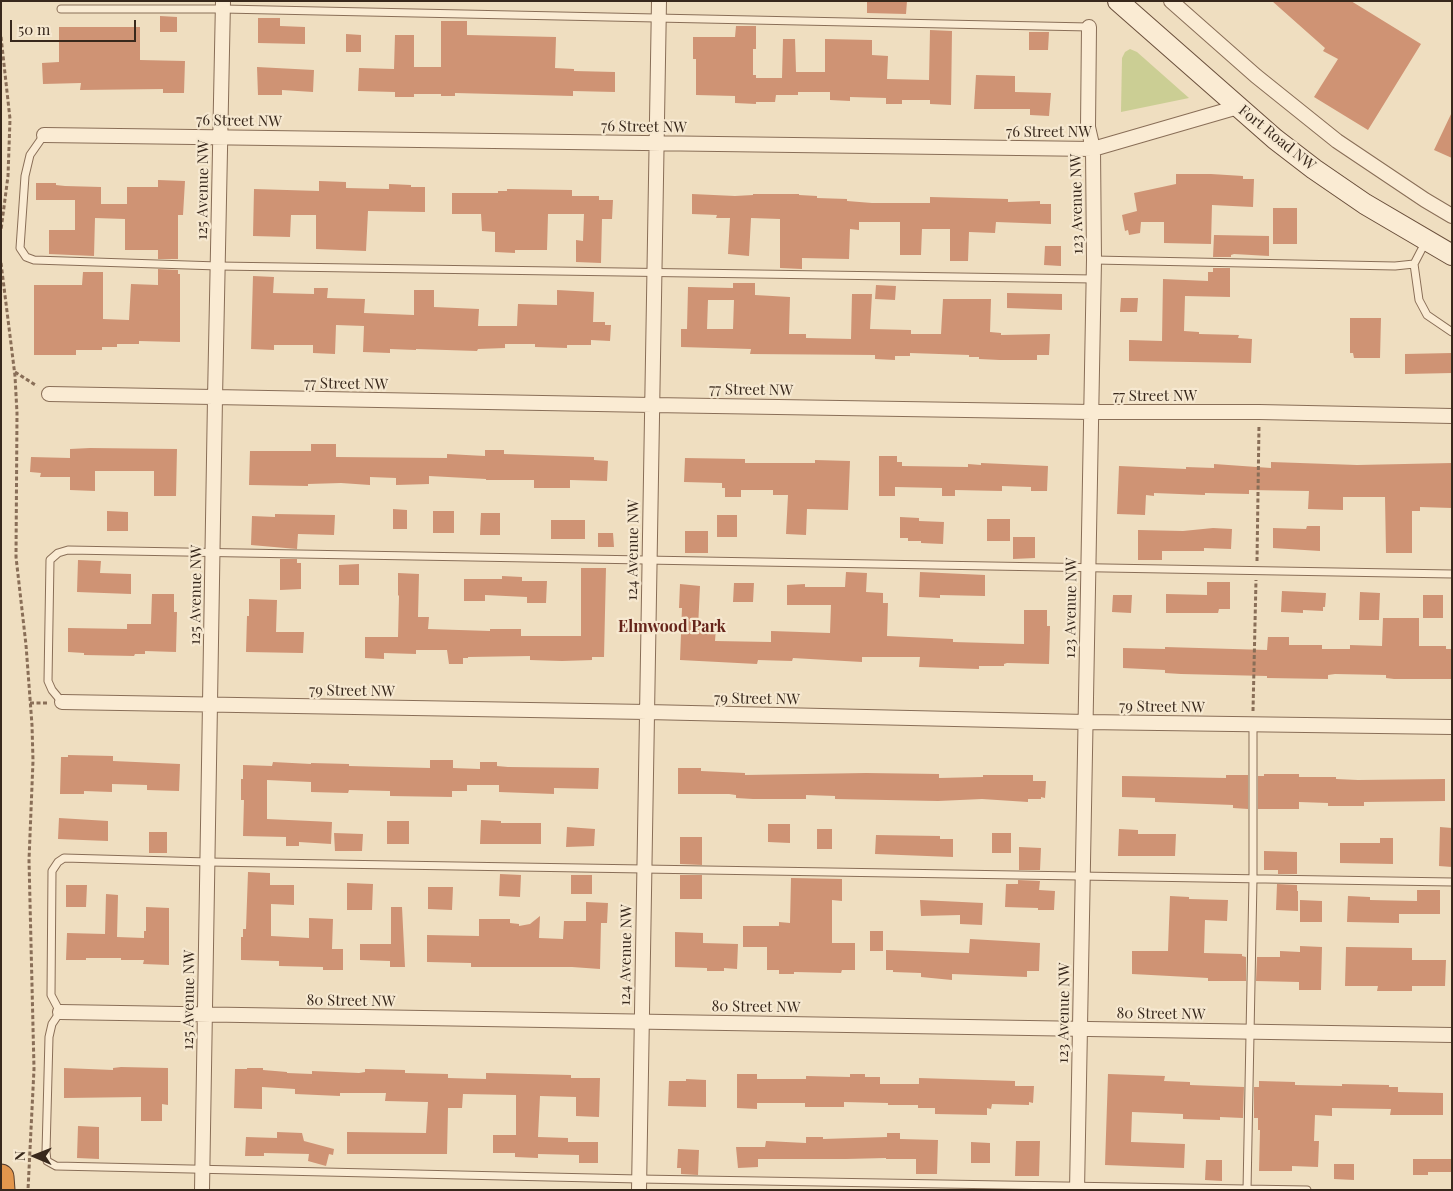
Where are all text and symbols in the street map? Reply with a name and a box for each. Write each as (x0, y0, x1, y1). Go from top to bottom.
scale bar (12, 10, 139, 42)
text: 50 m (18, 19, 50, 39)
street label: Fort Road NW (1235, 101, 1319, 175)
street label: 76 Street NW (196, 111, 282, 131)
street label: 76 Street NW (601, 117, 687, 137)
street label: 76 Street NW (1006, 123, 1092, 141)
street label: 125 Avenue NW (193, 140, 213, 240)
street label: 123 Avenue NW (1067, 154, 1087, 254)
street label: 77 Street NW (304, 374, 388, 394)
street label: 77 Street NW (709, 380, 793, 400)
street label: 77 Street NW (1113, 387, 1197, 405)
street label: 124 Avenue NW (623, 499, 643, 601)
street label: 125 Avenue NW (186, 545, 206, 645)
street label: 123 Avenue NW (1061, 558, 1081, 658)
district label: Elmwood Park (618, 617, 726, 637)
street label: 79 Street NW (309, 681, 395, 701)
street label: 79 Street NW (714, 689, 800, 709)
street label: 79 Street NW (1119, 697, 1205, 717)
street label: 124 Avenue NW (616, 904, 636, 1006)
street label: 125 Avenue NW (179, 950, 199, 1050)
street label: 123 Avenue NW (1054, 963, 1074, 1063)
street label: 80 Street NW (306, 991, 396, 1011)
street label: 80 Street NW (711, 997, 801, 1017)
street label: 80 Street NW (1116, 1004, 1206, 1024)
north arrow (10, 1131, 60, 1181)
text: N (10, 1151, 29, 1161)

